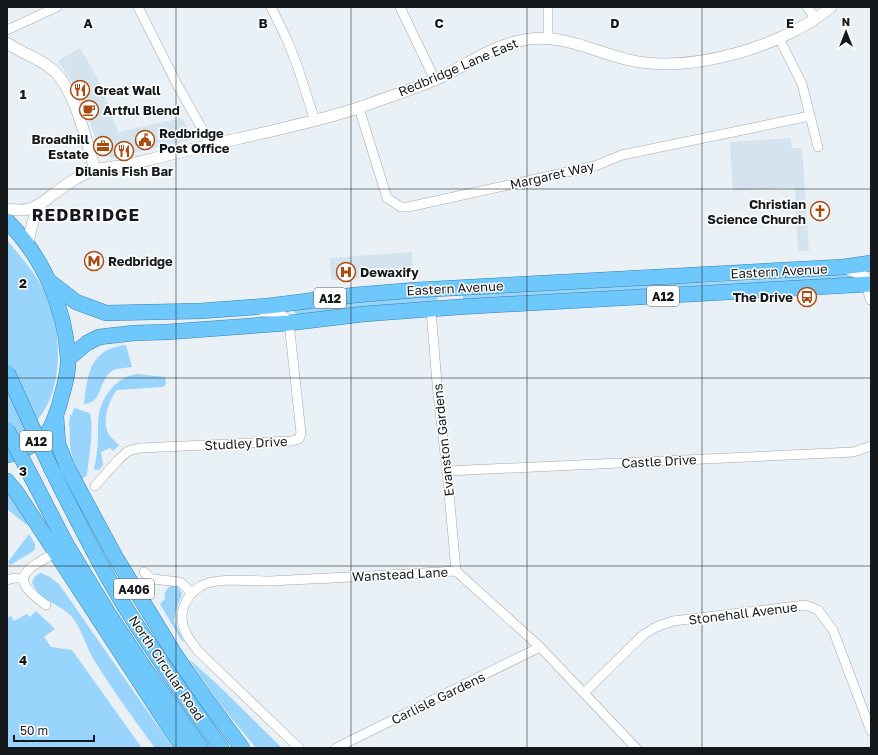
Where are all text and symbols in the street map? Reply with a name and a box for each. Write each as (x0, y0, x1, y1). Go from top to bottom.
north arrow (826, 12, 866, 52)
text: A (83, 15, 93, 31)
text: B (258, 15, 268, 31)
text: C (434, 15, 444, 31)
text: D (610, 15, 620, 31)
text: E (786, 15, 794, 31)
text: N (842, 15, 850, 28)
street label: Redbridge Lane East (396, 35, 520, 99)
restaurant icon: Great Wall (69, 79, 91, 101)
place label: Great Wall (94, 82, 161, 98)
text: 1 (20, 86, 27, 102)
cafe icon: Artful Blend (78, 99, 100, 121)
place label: Artful Blend (103, 102, 180, 118)
place label: Redbridge Post Office (159, 125, 230, 156)
public building icon: Redbridge Post Office (134, 129, 156, 151)
place label: Broadhill Estate (31, 131, 90, 162)
office icon: Broadhill Estate (92, 135, 114, 157)
restaurant icon: Dilanis Fish Bar (113, 140, 135, 162)
street label: Margaret Way (508, 157, 596, 192)
place label: Dilanis Fish Bar (75, 163, 173, 179)
place label: Christian Science Church (707, 196, 806, 227)
church icon: Christian Science Church (809, 200, 831, 222)
district label: REDBRIDGE (32, 204, 140, 225)
metro station icon: Redbridge (83, 250, 105, 272)
place label: Redbridge (108, 253, 173, 269)
street label: Eastern Avenue (730, 260, 828, 282)
hospital icon: Dewaxify (335, 261, 357, 283)
place label: Dewaxify (360, 264, 419, 280)
text: 2 (19, 275, 27, 291)
street label: Eastern Avenue (406, 277, 504, 299)
road number: A12 (647, 286, 679, 306)
bus stop icon: The Drive (796, 286, 818, 308)
road number: A12 (314, 288, 346, 308)
place label: The Drive (733, 289, 793, 305)
street label: Evanston Gardens (429, 383, 457, 497)
road number: A12 (20, 431, 52, 451)
street label: Studley Drive (204, 433, 288, 453)
street label: Castle Drive (621, 451, 697, 471)
text: 3 (19, 463, 27, 479)
street label: Wanstead Lane (352, 564, 448, 584)
road number: A406 (114, 579, 154, 599)
street label: Stonehall Avenue (688, 598, 798, 628)
street label: North Circular Road (126, 612, 208, 724)
text: 4 (19, 652, 27, 668)
street label: Carlisle Gardens (388, 668, 488, 728)
scale bar (14, 717, 94, 743)
text: 50 m (20, 723, 48, 738)

